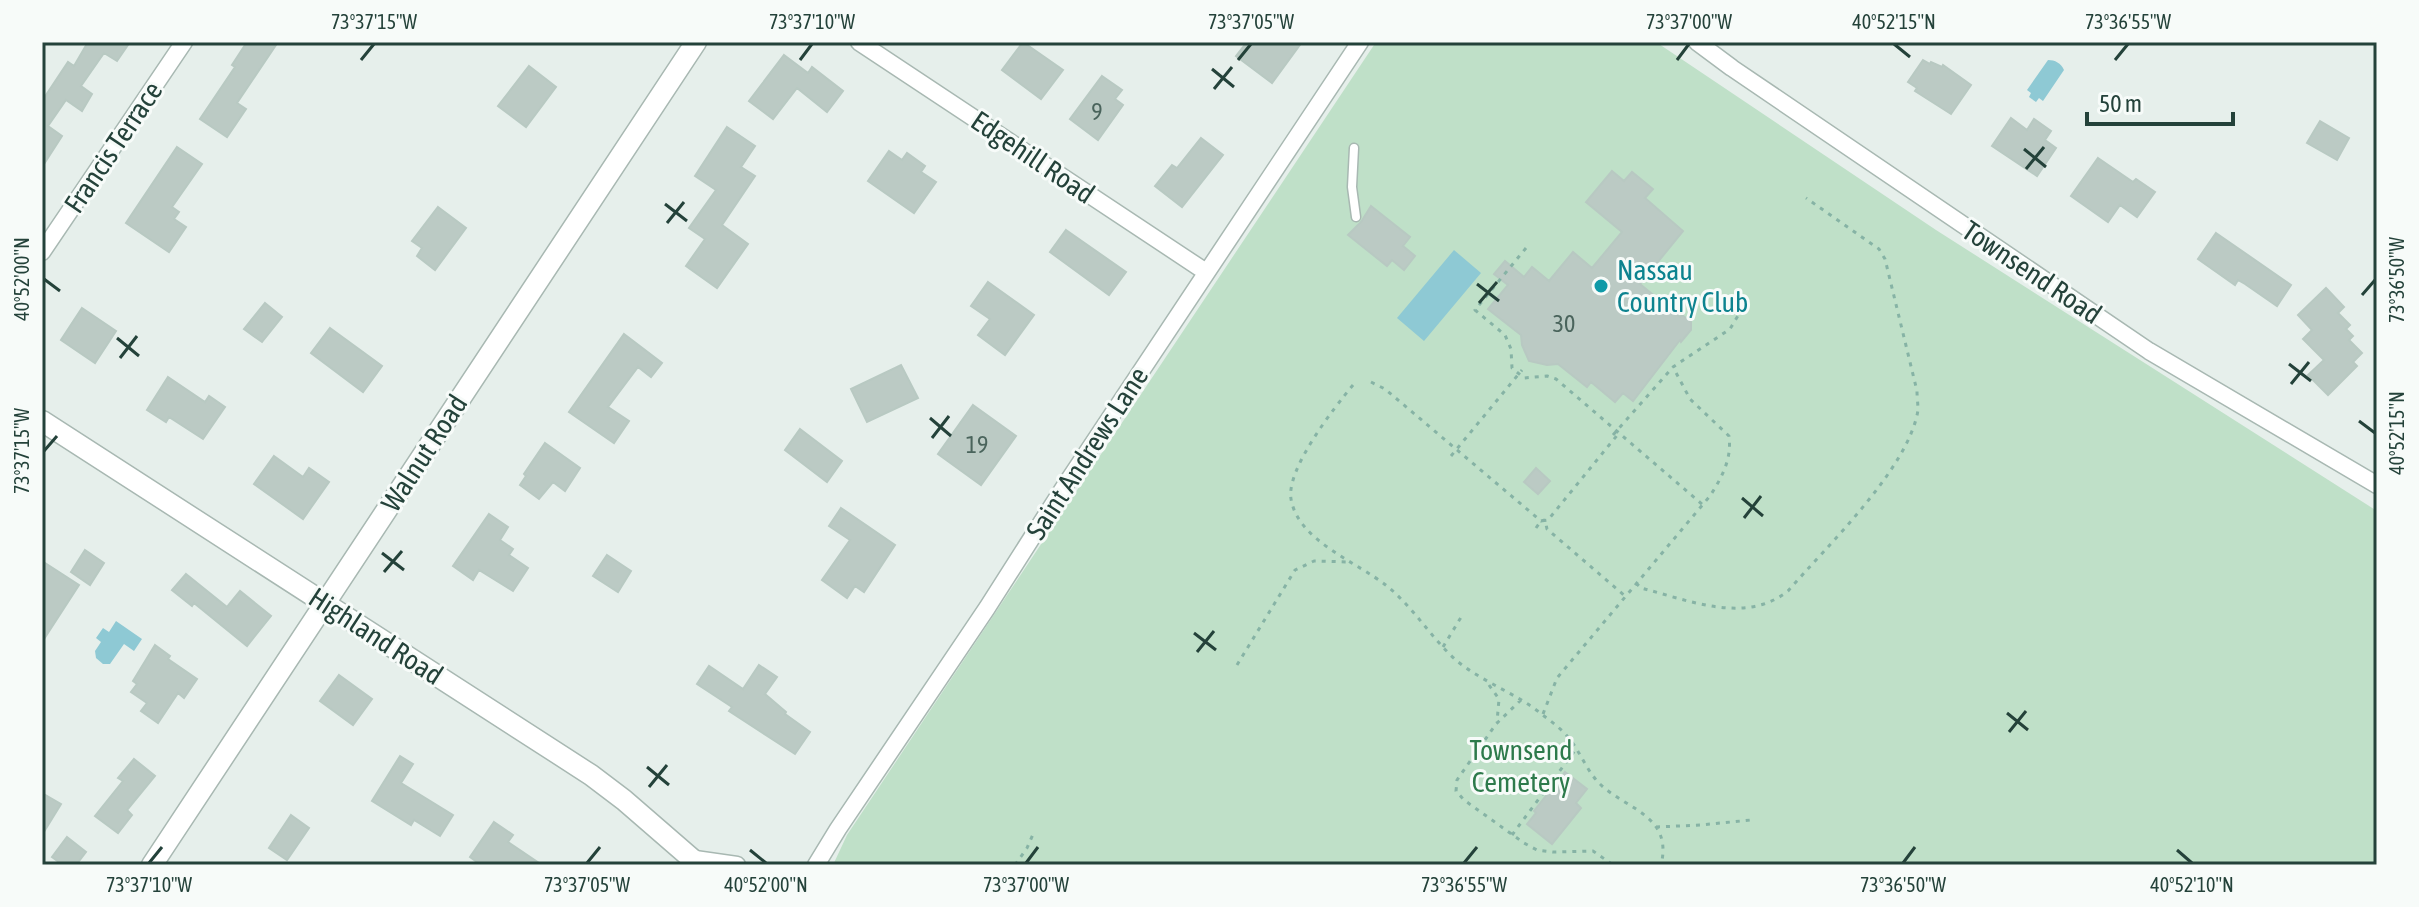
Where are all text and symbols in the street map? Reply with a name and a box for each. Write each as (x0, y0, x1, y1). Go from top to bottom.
text: 73°37'15"W (331, 10, 418, 33)
text: 73°37'10"W (769, 10, 856, 33)
text: 73°37'05"W (1208, 10, 1295, 33)
text: 73°37'00"W (1646, 10, 1733, 33)
text: 40°52'15"N (1852, 10, 1936, 33)
text: 73°36'55"W (2085, 10, 2172, 33)
street label: Francis Terrace (58, 75, 168, 219)
scale bar (2087, 76, 2233, 126)
text: 50 m (2099, 90, 2142, 117)
house number: 9 (1091, 98, 1103, 125)
street label: Edgehill Road (965, 104, 1101, 210)
street label: Townsend Road (1957, 214, 2107, 330)
text: 73°36'50"W (2385, 236, 2408, 323)
text: 40°52'00"N (10, 237, 33, 321)
place label: Nassau Country Club (1617, 254, 1748, 318)
marker: Nassau Country Club (1592, 277, 1610, 295)
house number: 30 (1553, 310, 1575, 337)
street label: Saint Andrews Lane (1020, 361, 1154, 545)
street label: Walnut Road (375, 389, 473, 517)
text: 40°52'15"N (2385, 391, 2408, 475)
text: 73°37'15"W (10, 407, 33, 494)
house number: 19 (966, 431, 988, 458)
street label: Highland Road (303, 581, 449, 691)
park label: Townsend Cemetery (1469, 734, 1573, 798)
text: 73°37'10"W (106, 873, 193, 896)
text: 73°37'05"W (544, 873, 631, 896)
text: 40°52'00"N (724, 873, 808, 896)
text: 73°37'00"W (983, 873, 1070, 896)
text: 73°36'55"W (1421, 873, 1508, 896)
text: 73°36'50"W (1860, 873, 1947, 896)
text: 40°52'10"N (2150, 873, 2234, 896)

